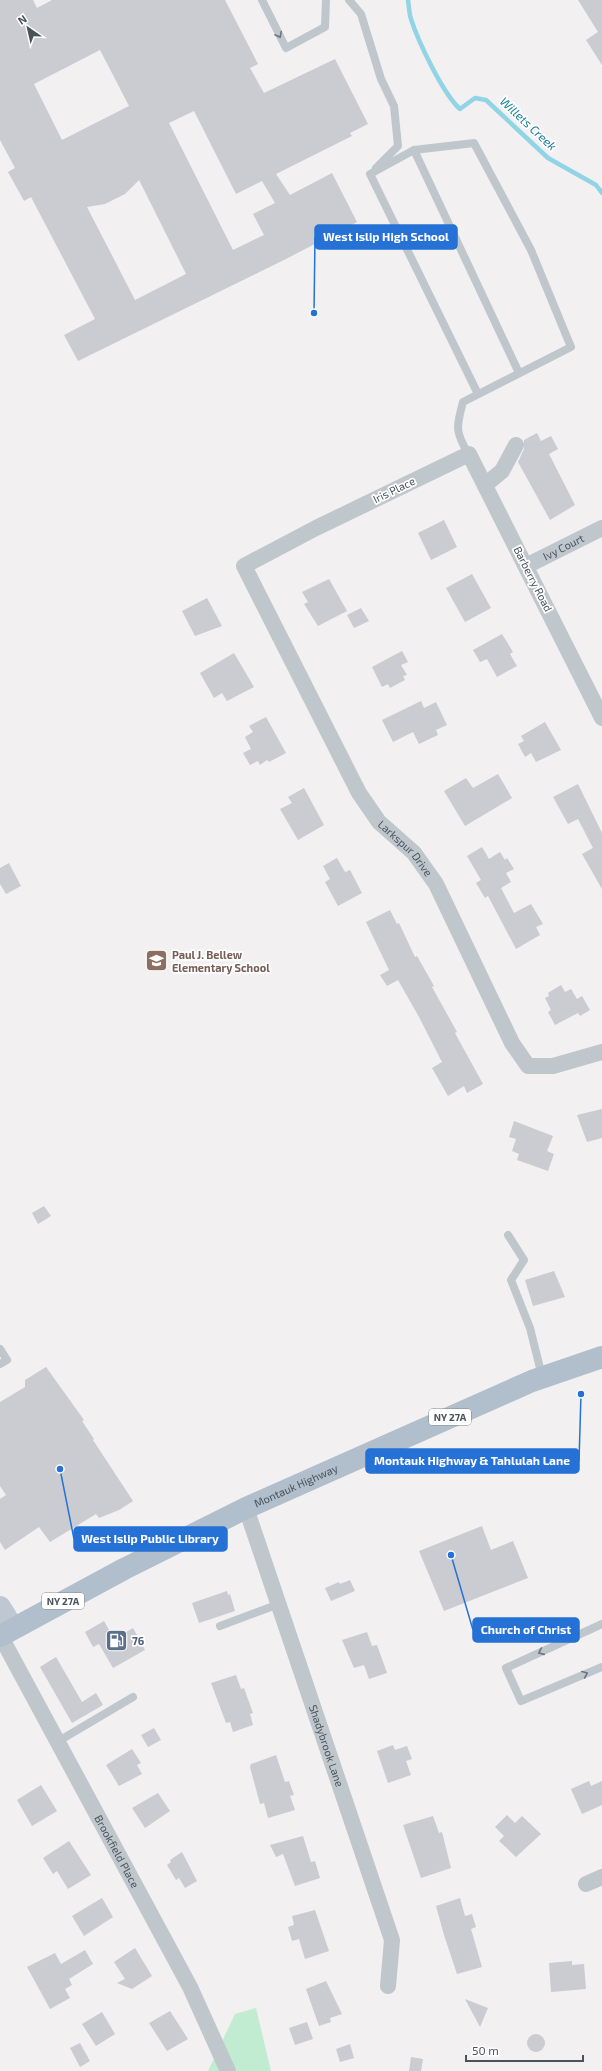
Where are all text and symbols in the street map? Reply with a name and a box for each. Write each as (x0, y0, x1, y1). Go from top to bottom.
north arrow (8, 8, 48, 48)
text: N (15, 12, 29, 27)
one-way arrow (275, 31, 282, 38)
water label: Willets Creek (498, 94, 560, 153)
callout: West Islip High School (315, 225, 457, 249)
text: West Islip High School (323, 229, 449, 243)
street label: Iris Place (371, 474, 417, 505)
street label: Ivy Court (541, 531, 586, 562)
street label: Barberry Road (511, 544, 555, 614)
street label: Larkspur Drive (376, 817, 435, 879)
school or university icon: Paul J. Bellew Elementary School (143, 948, 169, 974)
place label: Paul J. Bellew Elementary School (172, 948, 270, 975)
road number: NY 27A (429, 1409, 471, 1425)
callout: Montauk Highway & Tahlulah Lane (366, 1449, 579, 1473)
text: Montauk Highway & Tahlulah Lane (374, 1453, 570, 1468)
street label: Montauk Highway (252, 1461, 340, 1510)
callout: West Islip Public Library (74, 1527, 227, 1551)
text: West Islip Public Library (81, 1531, 219, 1546)
road number: NY 27A (42, 1593, 84, 1609)
callout: Church of Christ (473, 1618, 579, 1642)
text: Church of Christ (481, 1622, 571, 1636)
fuel station icon: 76 (104, 1628, 130, 1654)
place label: 76 (132, 1634, 145, 1647)
one-way arrow (537, 1647, 545, 1655)
one-way arrow (581, 1671, 588, 1679)
street label: Shadybrook Lane (307, 1703, 347, 1788)
street label: Brookfield Place (92, 1813, 142, 1890)
scale bar (466, 2037, 583, 2063)
text: 50 m (472, 2043, 499, 2057)

